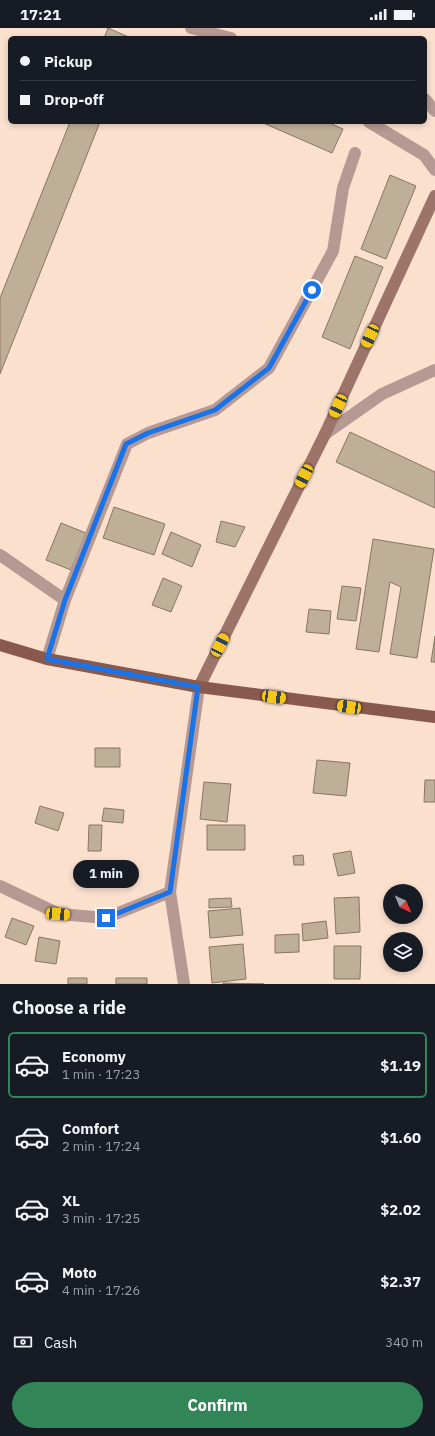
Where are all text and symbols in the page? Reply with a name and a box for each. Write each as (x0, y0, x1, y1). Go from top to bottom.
text: 17:21 (20, 5, 61, 24)
text: Pickup (44, 52, 92, 71)
text: Drop-off (44, 90, 104, 109)
route start (303, 281, 321, 299)
car (359, 323, 381, 349)
car (327, 393, 349, 419)
car (293, 463, 315, 489)
car (209, 632, 231, 658)
car (261, 689, 287, 705)
car (336, 699, 362, 715)
callout: 1 min (73, 860, 139, 888)
text: 1 min (89, 865, 123, 882)
north arrow (383, 884, 423, 924)
map controls (383, 884, 423, 972)
car (46, 907, 70, 921)
route end (97, 909, 115, 927)
button: layers (383, 932, 423, 972)
text: Choose a ride (12, 996, 126, 1019)
icon: car (14, 1047, 50, 1083)
text: Economy (62, 1047, 126, 1066)
text: $1.19 (380, 1056, 421, 1075)
text: 1 min · 17:23 (62, 1066, 140, 1083)
icon: car (14, 1119, 50, 1155)
text: Comfort (62, 1119, 119, 1138)
text: $1.60 (380, 1128, 421, 1147)
text: 2 min · 17:24 (62, 1138, 140, 1155)
icon: car (14, 1191, 50, 1227)
text: XL (62, 1191, 80, 1210)
text: $2.02 (380, 1200, 421, 1219)
text: 3 min · 17:25 (62, 1210, 140, 1227)
icon: car (14, 1263, 50, 1299)
text: Moto (62, 1263, 97, 1282)
text: $2.37 (380, 1272, 421, 1291)
text: 4 min · 17:26 (62, 1282, 140, 1299)
icon: cash (12, 1331, 34, 1353)
text: Cash (44, 1333, 77, 1352)
text: 340 m (385, 1334, 423, 1351)
button: Confirm (12, 1382, 423, 1428)

